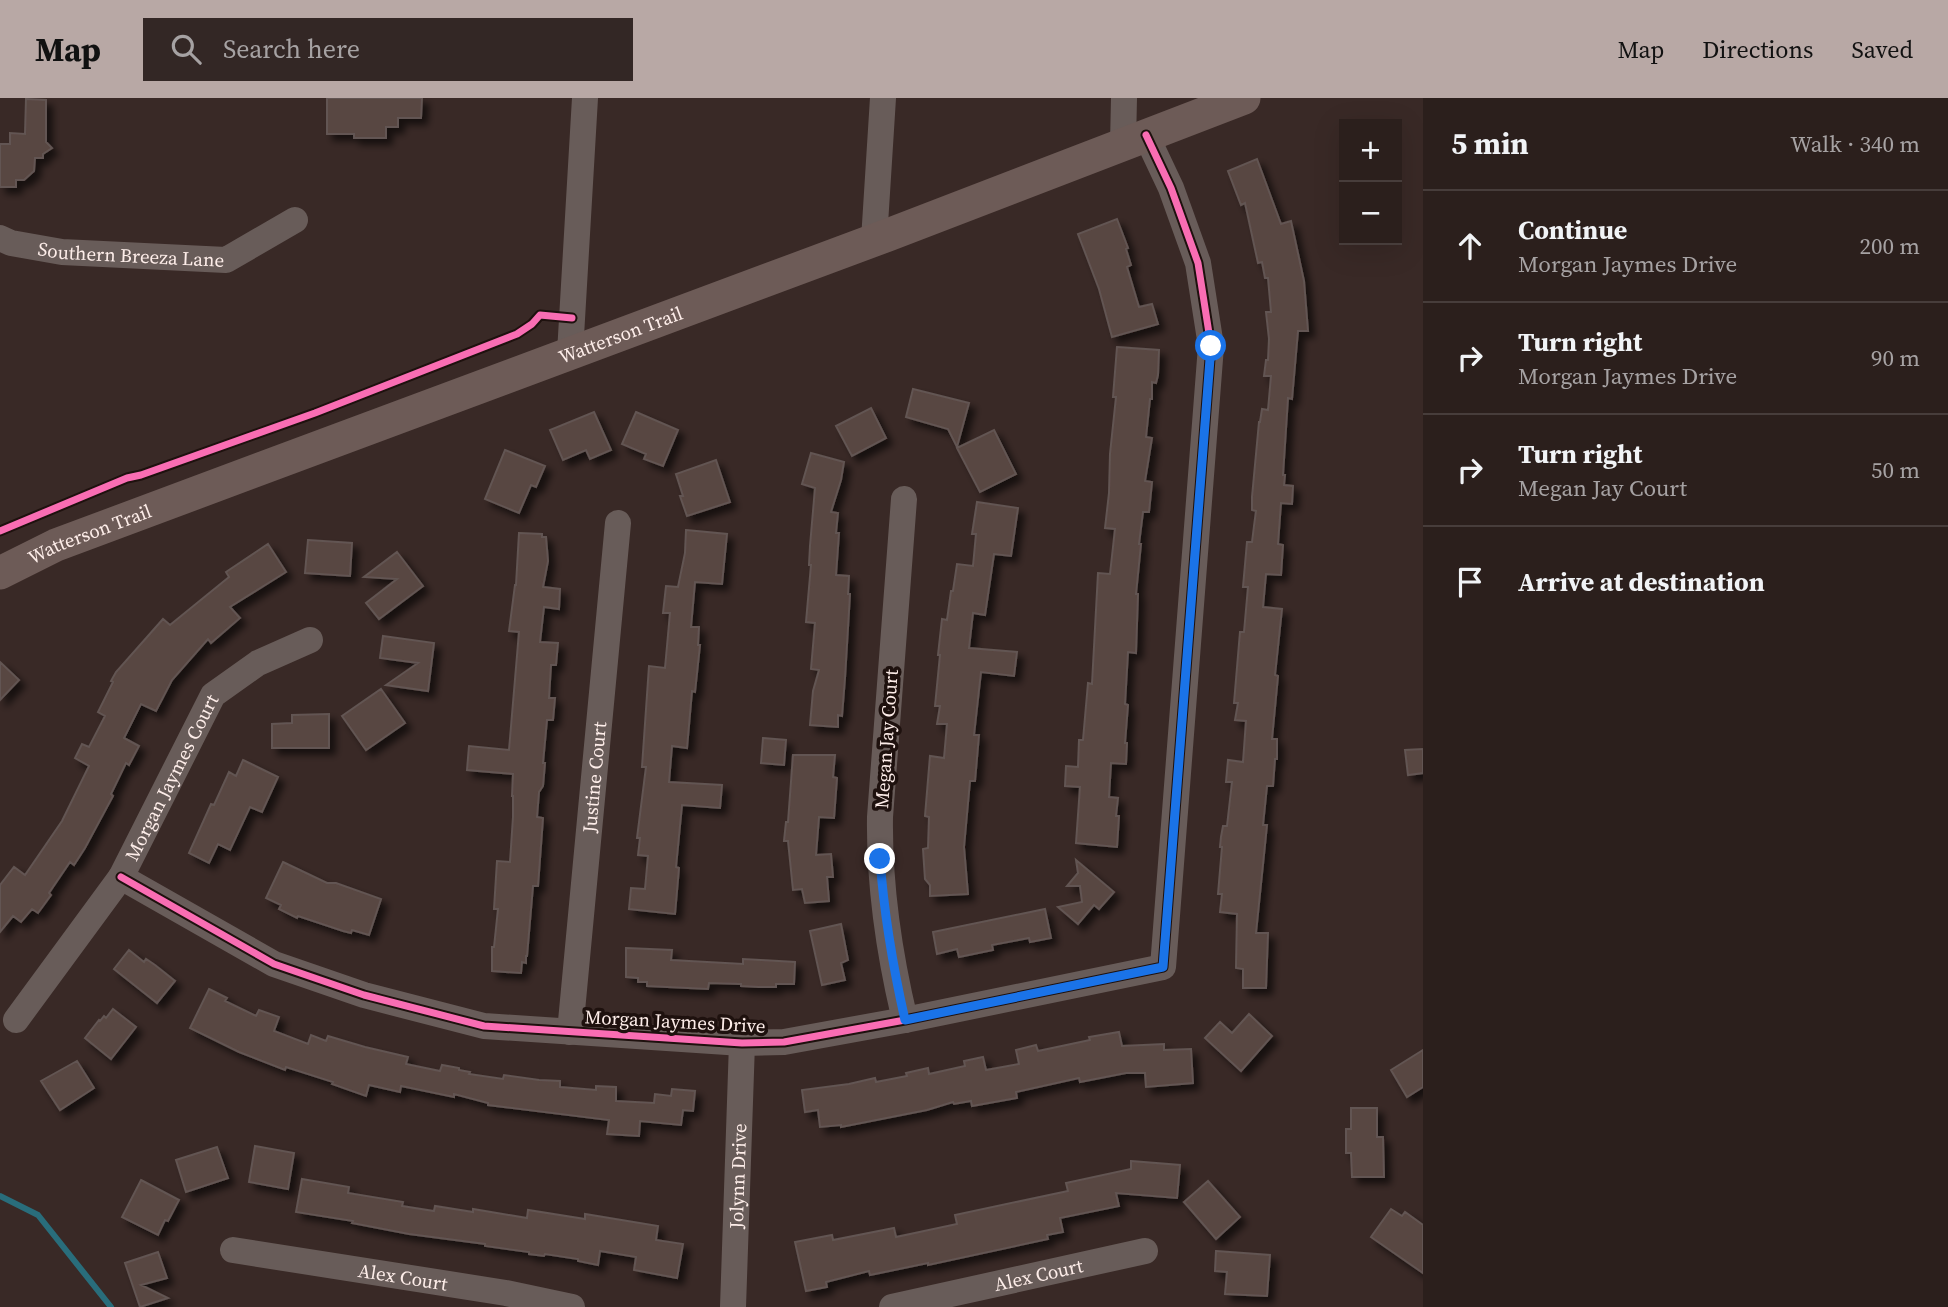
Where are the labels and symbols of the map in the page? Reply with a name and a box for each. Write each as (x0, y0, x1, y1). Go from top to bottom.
street label: Southern Breeza Lane (36, 235, 225, 273)
street label: Watterson Trail (555, 300, 687, 370)
route start (1195, 330, 1226, 361)
street label: Watterson Trail (23, 498, 155, 570)
street label: Megan Jay Court (868, 668, 904, 810)
street label: Morgan Jaymes Court (118, 689, 225, 865)
street label: Justine Court (576, 720, 612, 835)
route end (864, 843, 895, 874)
street label: Morgan Jaymes Drive (584, 1003, 766, 1039)
street label: Jolynn Drive (723, 1123, 752, 1230)
street label: Alex Court (992, 1252, 1086, 1297)
street label: Alex Court (356, 1257, 450, 1297)

